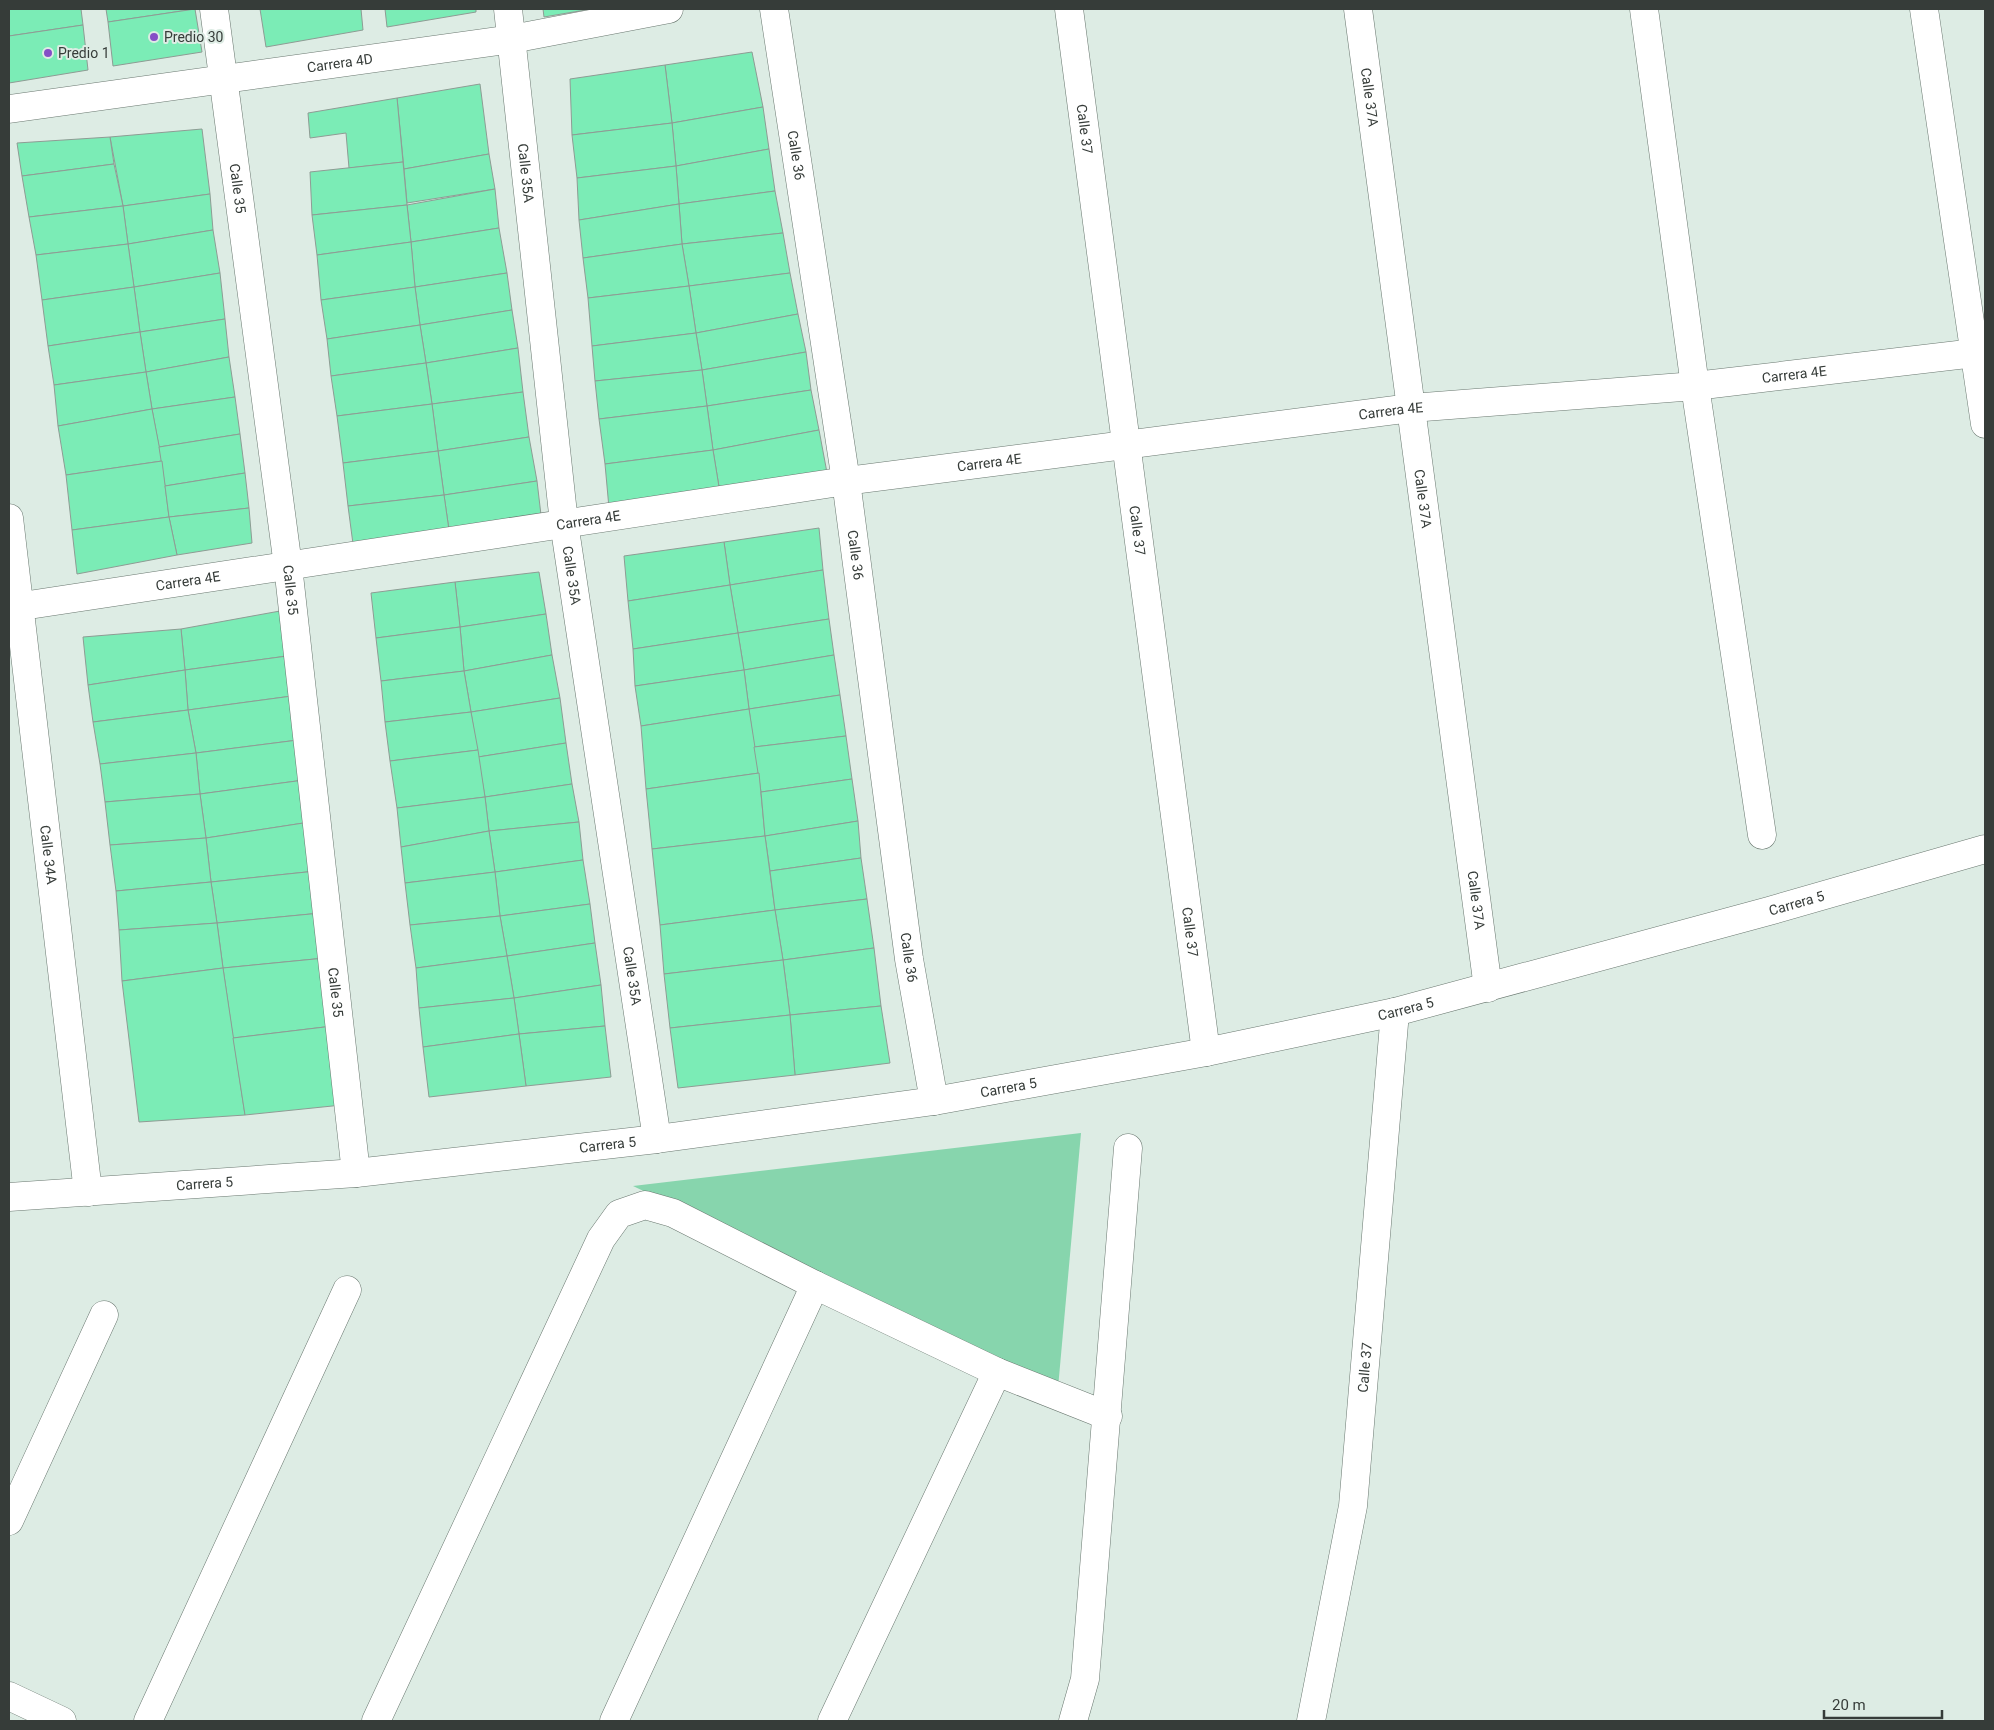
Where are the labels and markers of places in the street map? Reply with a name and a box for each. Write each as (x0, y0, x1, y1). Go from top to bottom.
place label: Predio 30 (164, 29, 223, 45)
marker: Predio 30 (148, 31, 160, 43)
place label: Predio 1 (58, 45, 110, 61)
marker: Predio 1 (42, 47, 54, 59)

